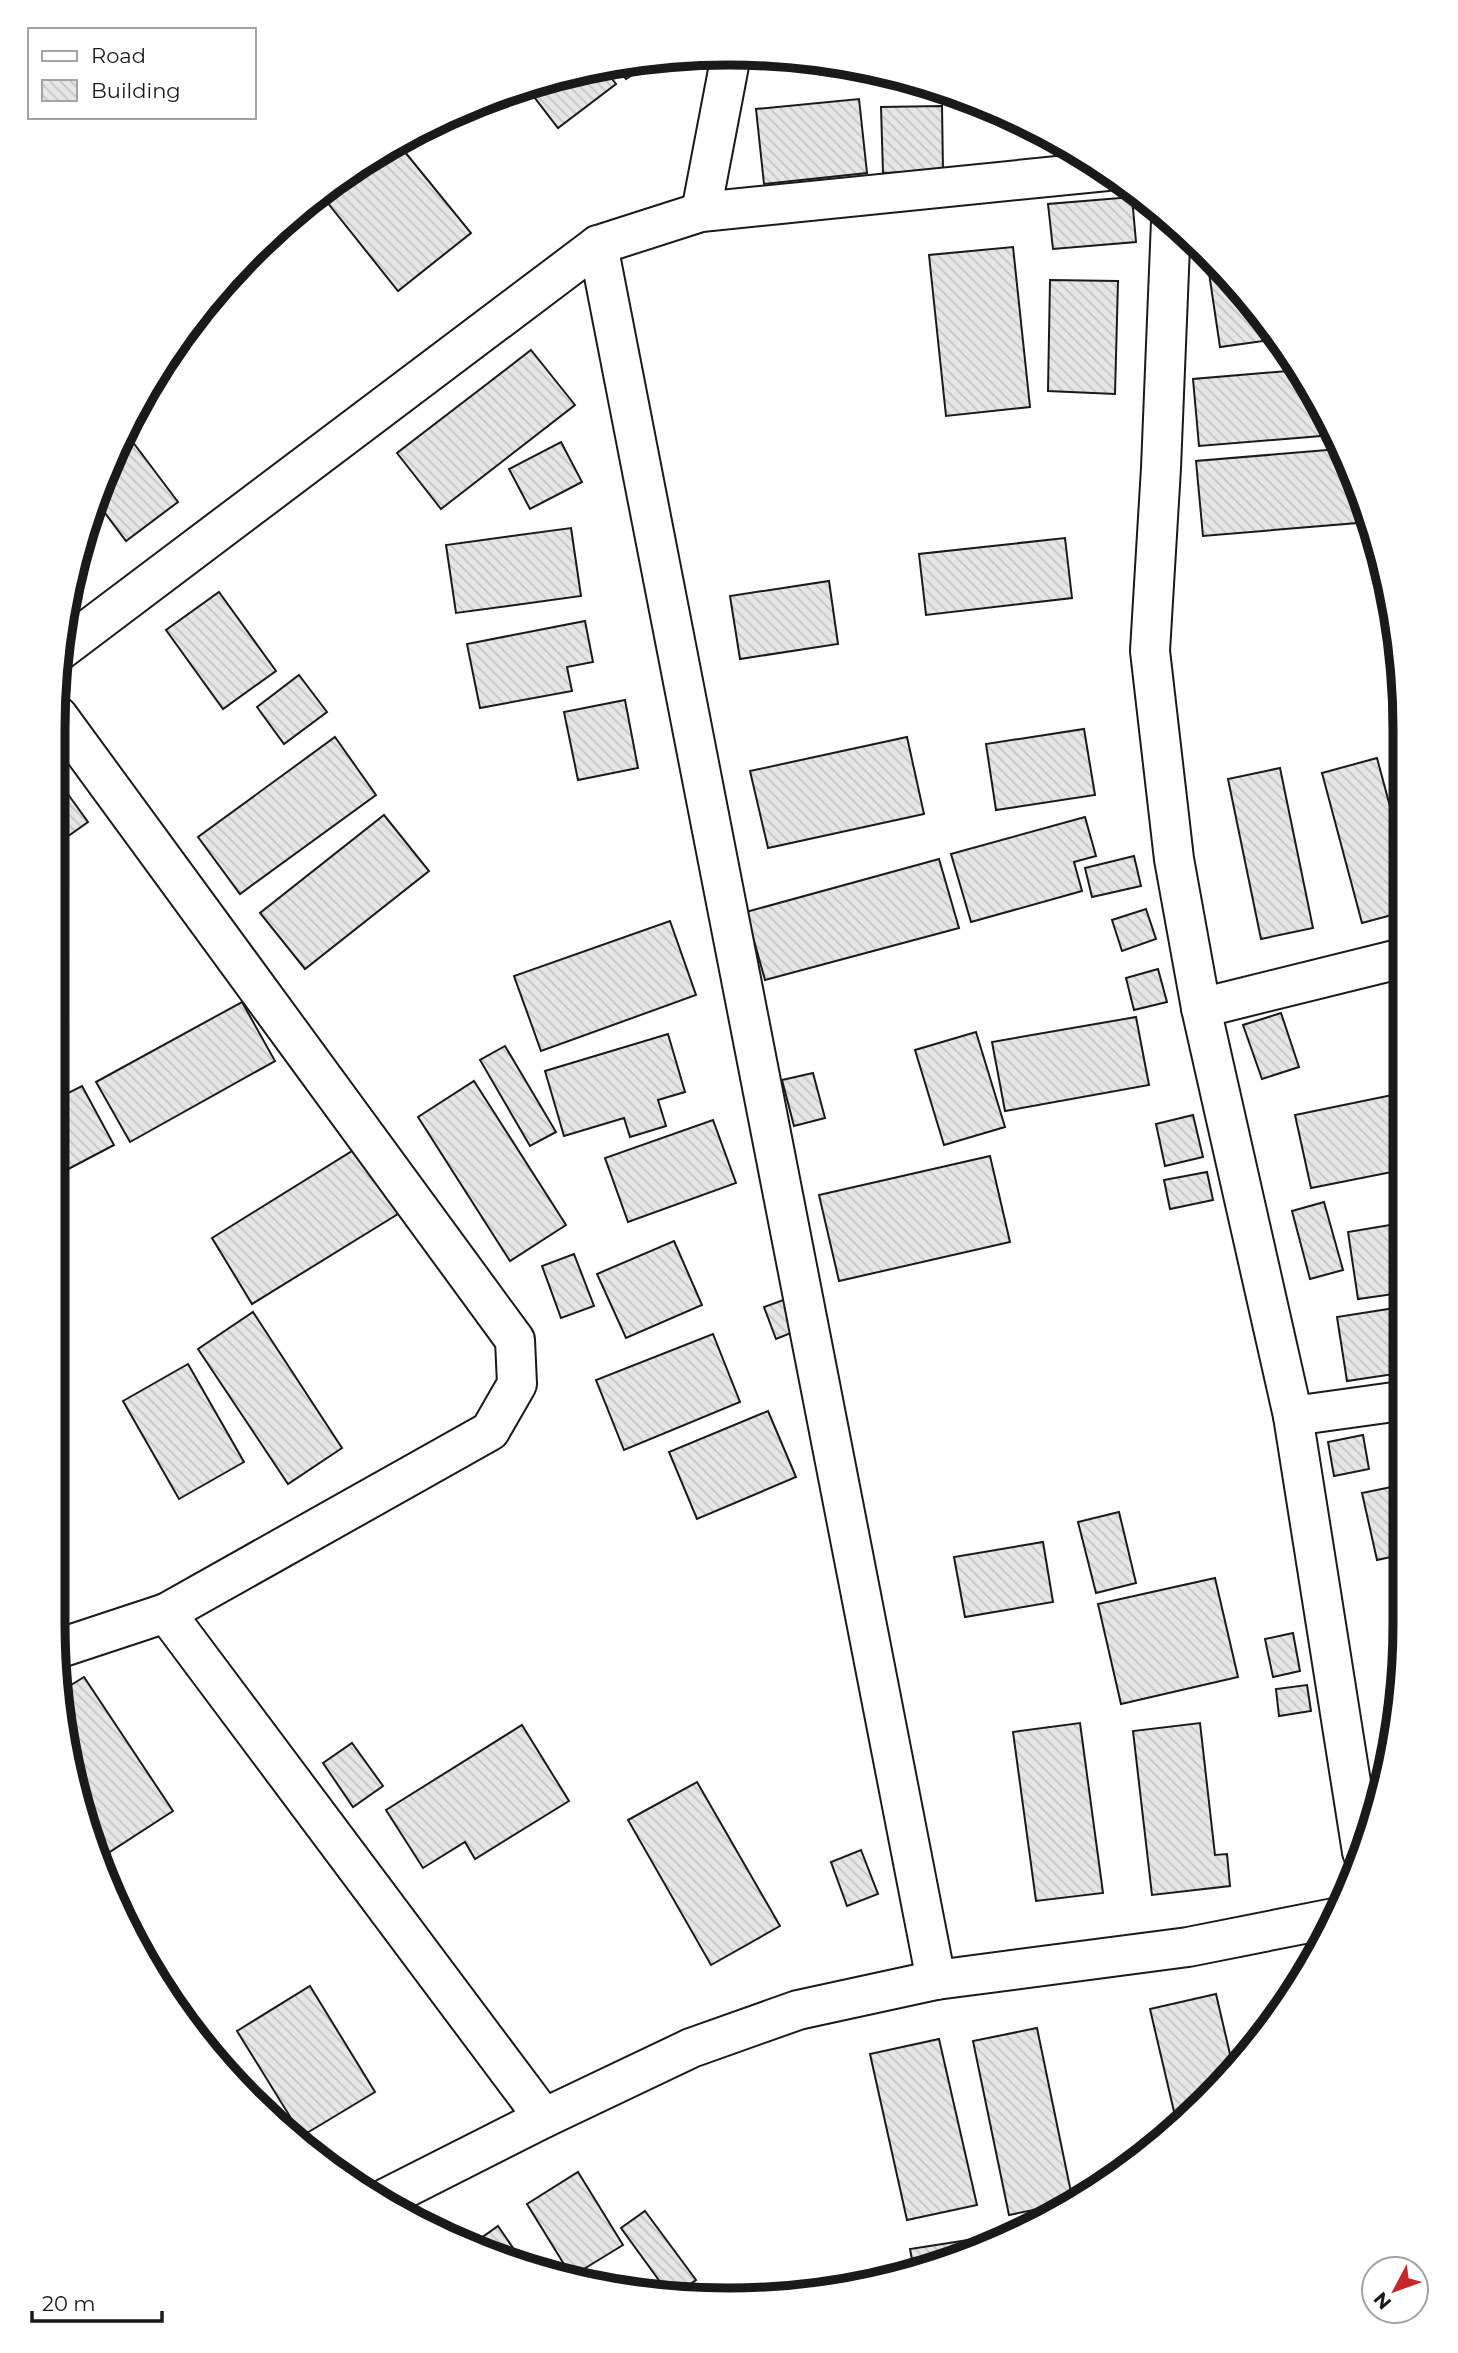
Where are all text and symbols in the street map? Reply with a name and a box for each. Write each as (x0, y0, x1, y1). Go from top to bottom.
legend (28, 28, 256, 119)
text: Road (91, 43, 146, 68)
text: Building (91, 78, 181, 103)
north arrow (1360, 2255, 1430, 2325)
scale bar (32, 2280, 161, 2324)
text: N (1369, 2287, 1396, 2314)
text: 20 m (42, 2291, 96, 2316)

